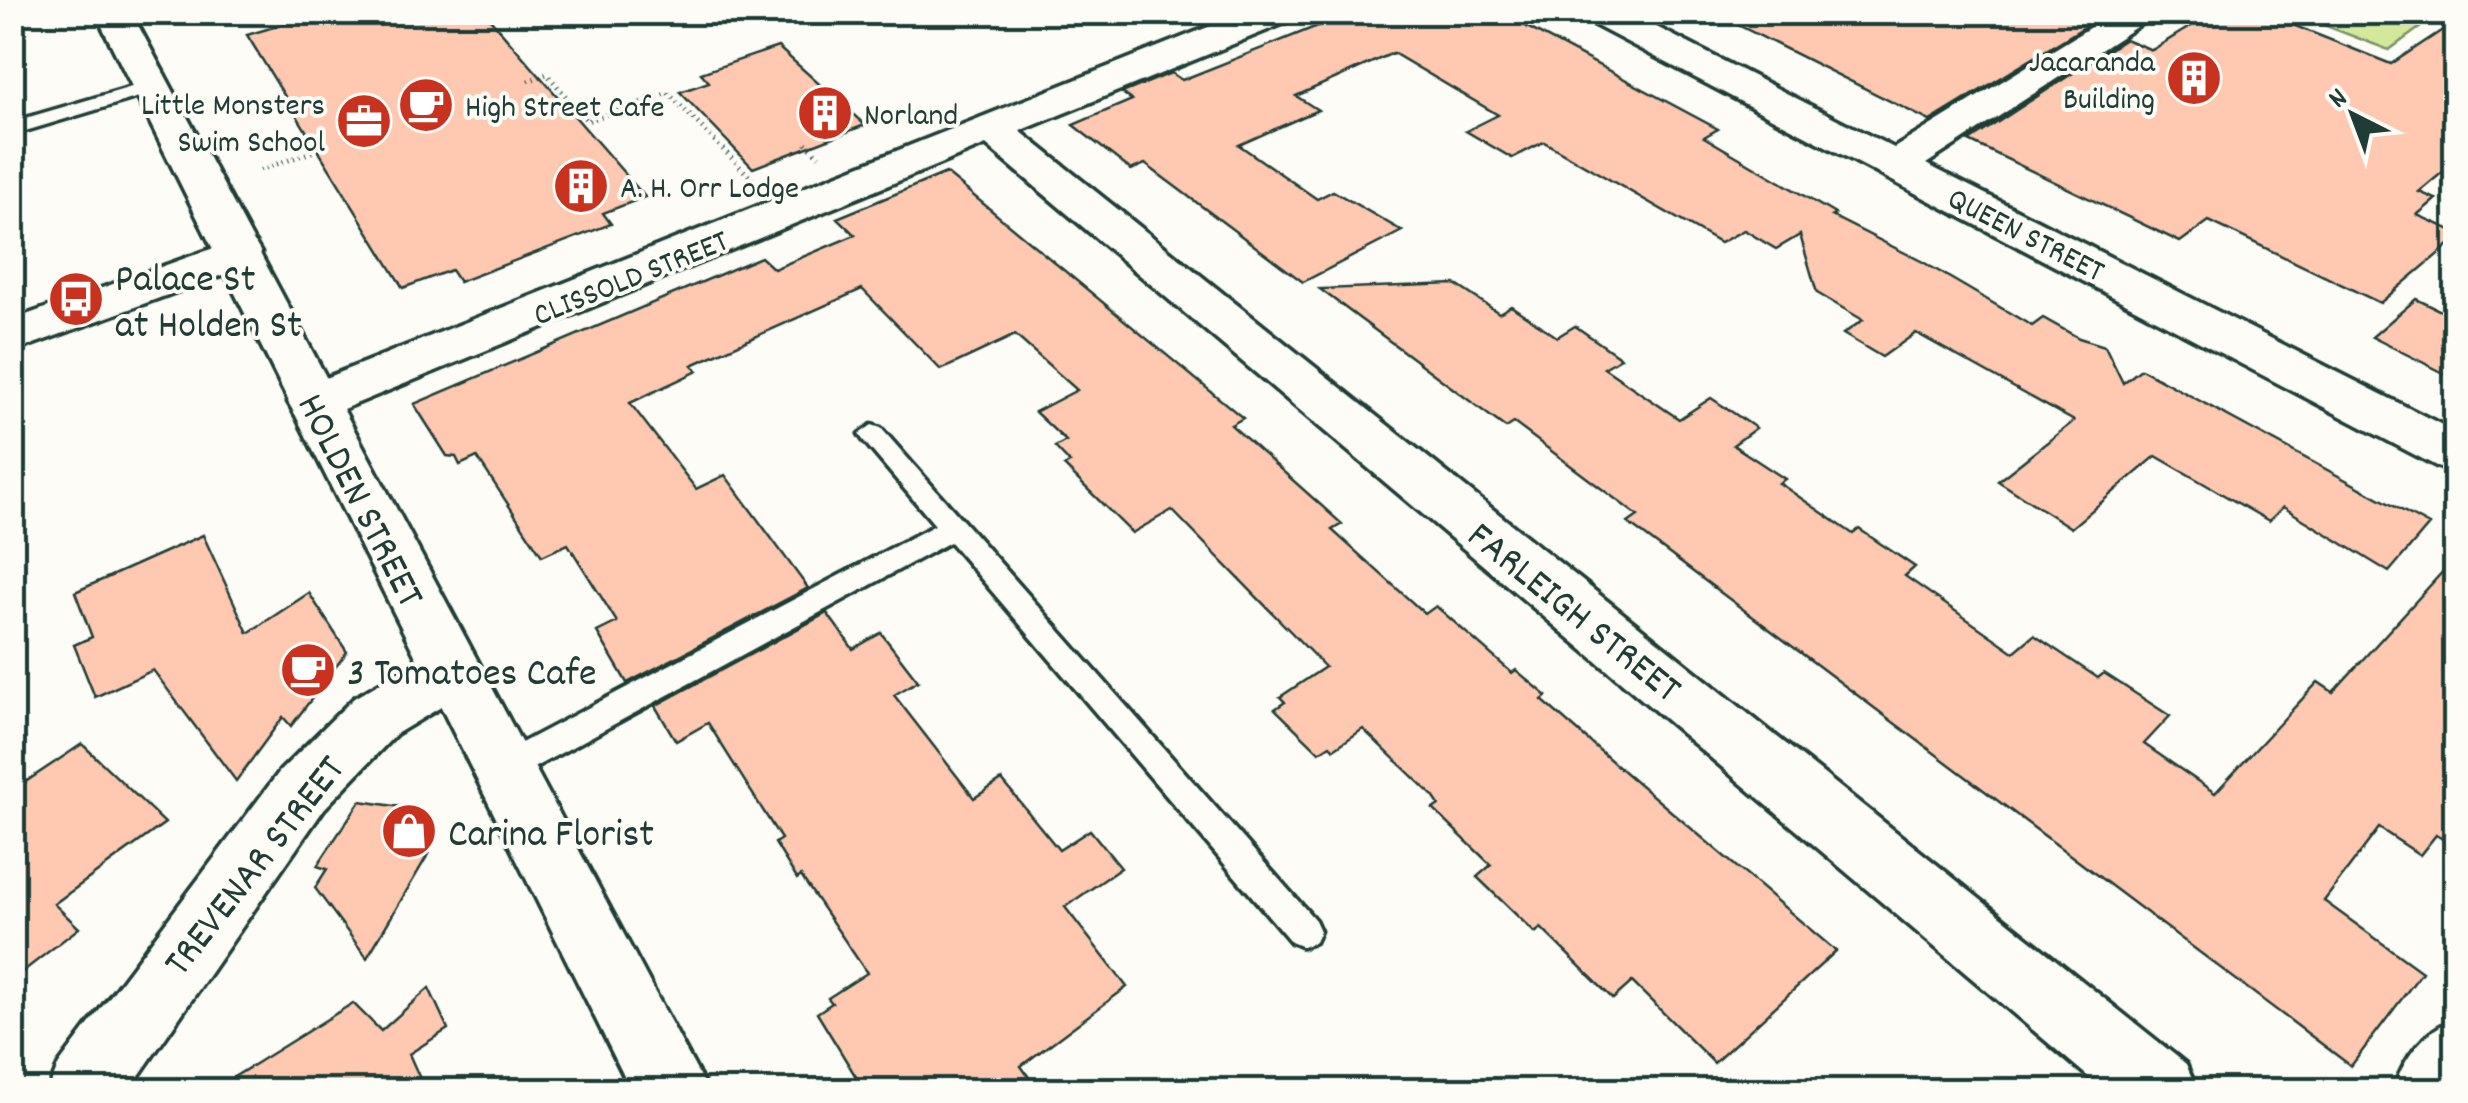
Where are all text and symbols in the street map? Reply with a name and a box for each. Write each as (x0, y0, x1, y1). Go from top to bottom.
place label: Jacaranda Building (2029, 42, 2156, 125)
building icon: Jacaranda Building (2164, 48, 2224, 108)
north arrow (2303, 65, 2403, 165)
cafe icon: High Street Cafe (396, 75, 456, 135)
text: N (2321, 81, 2358, 120)
building icon: Norland (795, 83, 855, 143)
place label: Little Monsters Swim School (141, 85, 325, 168)
place label: High Street Cafe (465, 87, 665, 133)
office icon: Little Monsters Swim School (334, 91, 394, 151)
place label: Norland (864, 95, 958, 141)
building icon: A. H. Orr Lodge (551, 156, 611, 216)
place label: A. H. Orr Lodge (620, 168, 799, 214)
street label: QUEEN STREET (1938, 178, 2111, 297)
street label: CLISSOLD STREET (527, 221, 736, 341)
place label: Palace St at Holden St (115, 254, 302, 357)
bus stop icon: Palace St at Holden St (46, 269, 106, 329)
street label: HOLDEN STREET (279, 385, 435, 619)
street label: FARLEIGH STREET (1452, 511, 1691, 719)
cafe icon: 3 Tomatoes Cafe (278, 640, 338, 700)
place label: 3 Tomatoes Cafe (347, 648, 597, 705)
street label: TREVENAR STREET (153, 745, 362, 991)
shop icon: Carina Florist (379, 801, 439, 861)
place label: Carina Florist (448, 809, 654, 866)

